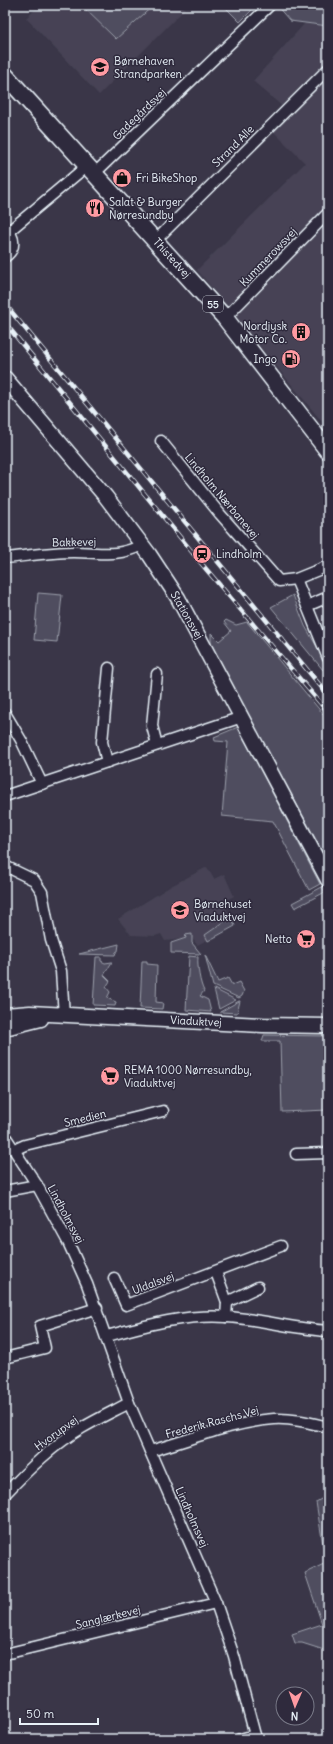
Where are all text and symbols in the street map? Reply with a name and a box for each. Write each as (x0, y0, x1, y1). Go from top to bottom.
place label: Børnehaven Strandparken (114, 54, 182, 81)
school or university icon: Børnehaven Strandparken (89, 56, 111, 78)
street label: Gadegårdsvej (110, 85, 168, 143)
street label: Strand Alle (209, 122, 257, 170)
shop icon: Fri BikeShop (111, 167, 133, 189)
place label: Fri BikeShop (136, 171, 197, 185)
place label: Salat & Burger Nørresundby (109, 195, 183, 222)
restaurant icon: Salat & Burger Nørresundby (84, 197, 106, 219)
street label: Kummerowsvej (236, 225, 300, 289)
street label: Thistedvej (150, 235, 194, 281)
road number: 55 (203, 296, 223, 312)
place label: Nordjysk Motor Co. (239, 319, 287, 346)
building icon: Nordjysk Motor Co. (290, 321, 312, 343)
fuel station icon: Ingo (280, 348, 302, 370)
place label: Ingo (254, 352, 277, 366)
street label: Lindholm Nærbanevej (182, 450, 262, 542)
street label: Bakkevej (52, 535, 96, 549)
station icon: Lindholm (191, 543, 213, 565)
place label: Lindholm (216, 547, 262, 561)
street label: Stationsvej (168, 588, 206, 642)
place label: Børnehuset Viaduktvej (194, 897, 252, 924)
school or university icon: Børnehuset Viaduktvej (169, 899, 191, 921)
supermarket icon: Netto (295, 928, 317, 950)
place label: Netto (265, 932, 292, 946)
street label: Viaduktvej (170, 1013, 222, 1029)
place label: REMA 1000 Nørresundby, Viaduktvej (124, 1063, 252, 1090)
supermarket icon: REMA 1000 Nørresundby, Viaduktvej (99, 1065, 121, 1087)
street label: Smedien (62, 1106, 108, 1130)
street label: Lindholmsvej (45, 1182, 87, 1246)
street label: Uldalsvej (130, 1269, 176, 1297)
street label: Frederik Raschs Vej (164, 1403, 260, 1441)
street label: Hvorupvej (32, 1413, 80, 1453)
street label: Lindholmsvej (172, 1485, 212, 1549)
street label: Sanglærkevej (74, 1602, 142, 1632)
north arrow (275, 1686, 315, 1726)
scale bar (20, 1700, 98, 1726)
text: 50 m (26, 1706, 55, 1721)
text: N (291, 1709, 299, 1723)

